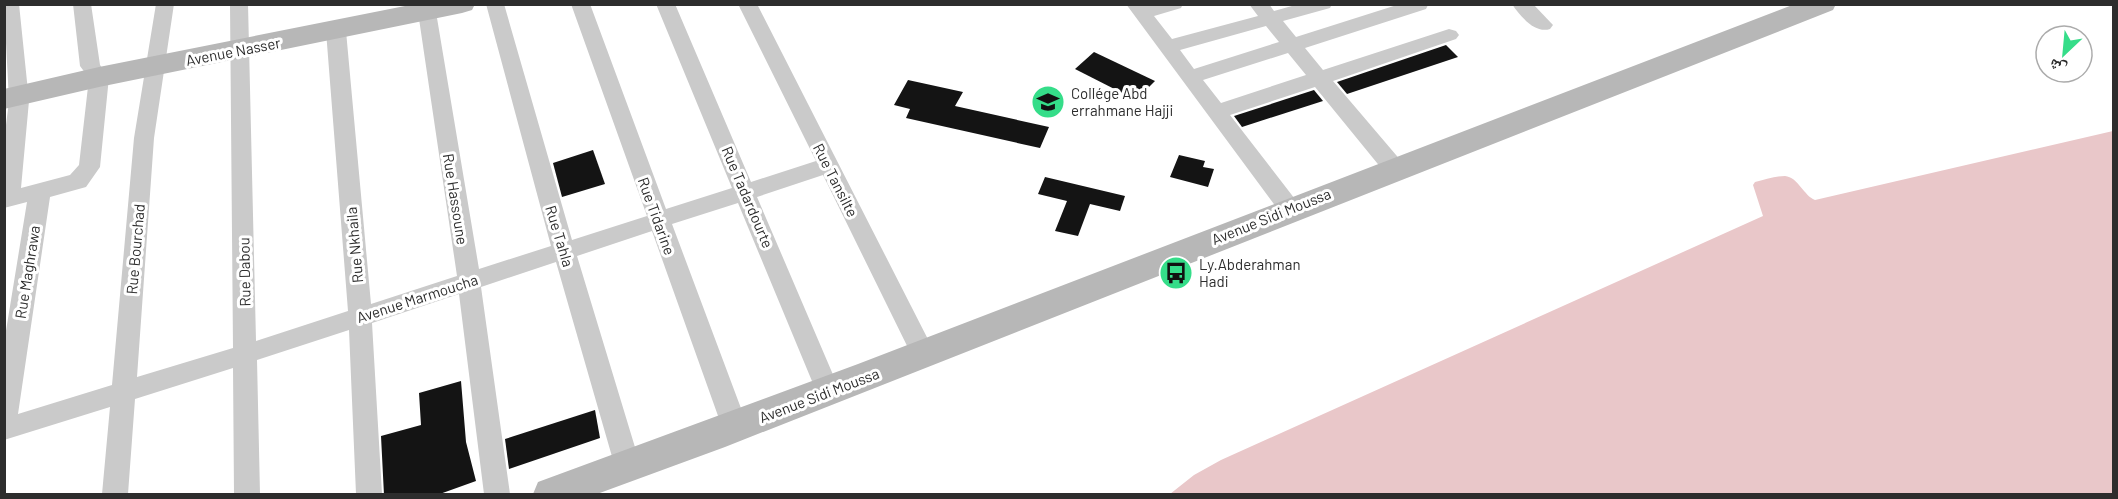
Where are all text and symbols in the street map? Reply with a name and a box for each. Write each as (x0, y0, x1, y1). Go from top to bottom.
north arrow (2034, 24, 2094, 84)
street label: Avenue Nasser (184, 33, 282, 69)
text: ش (2045, 55, 2069, 80)
school or university icon: Collége Abd errahmane Hajji (1030, 84, 1066, 120)
place label: Collége Abd errahmane Hajji (1071, 84, 1173, 119)
street label: Rue Tansilte (810, 140, 862, 220)
street label: Rue Tadardourte (718, 143, 778, 251)
street label: Rue Hassoune (440, 152, 472, 246)
street label: Rue Tidarine (635, 175, 679, 257)
street label: Avenue Sidi Moussa (1209, 184, 1333, 248)
street label: Rue Bourchad (122, 203, 148, 295)
street label: Rue Tahla (542, 203, 578, 269)
street label: Rue Nkhaila (342, 206, 366, 284)
street label: Rue Maghrawa (11, 224, 43, 320)
street label: Rue Dabou (234, 237, 254, 307)
bus stop icon: Ly.Abderahman Hadi (1158, 255, 1194, 291)
place label: Ly.Abderahman Hadi (1199, 255, 1300, 290)
street label: Avenue Marmoucha (354, 270, 480, 326)
street label: Avenue Sidi Moussa (756, 364, 882, 426)

